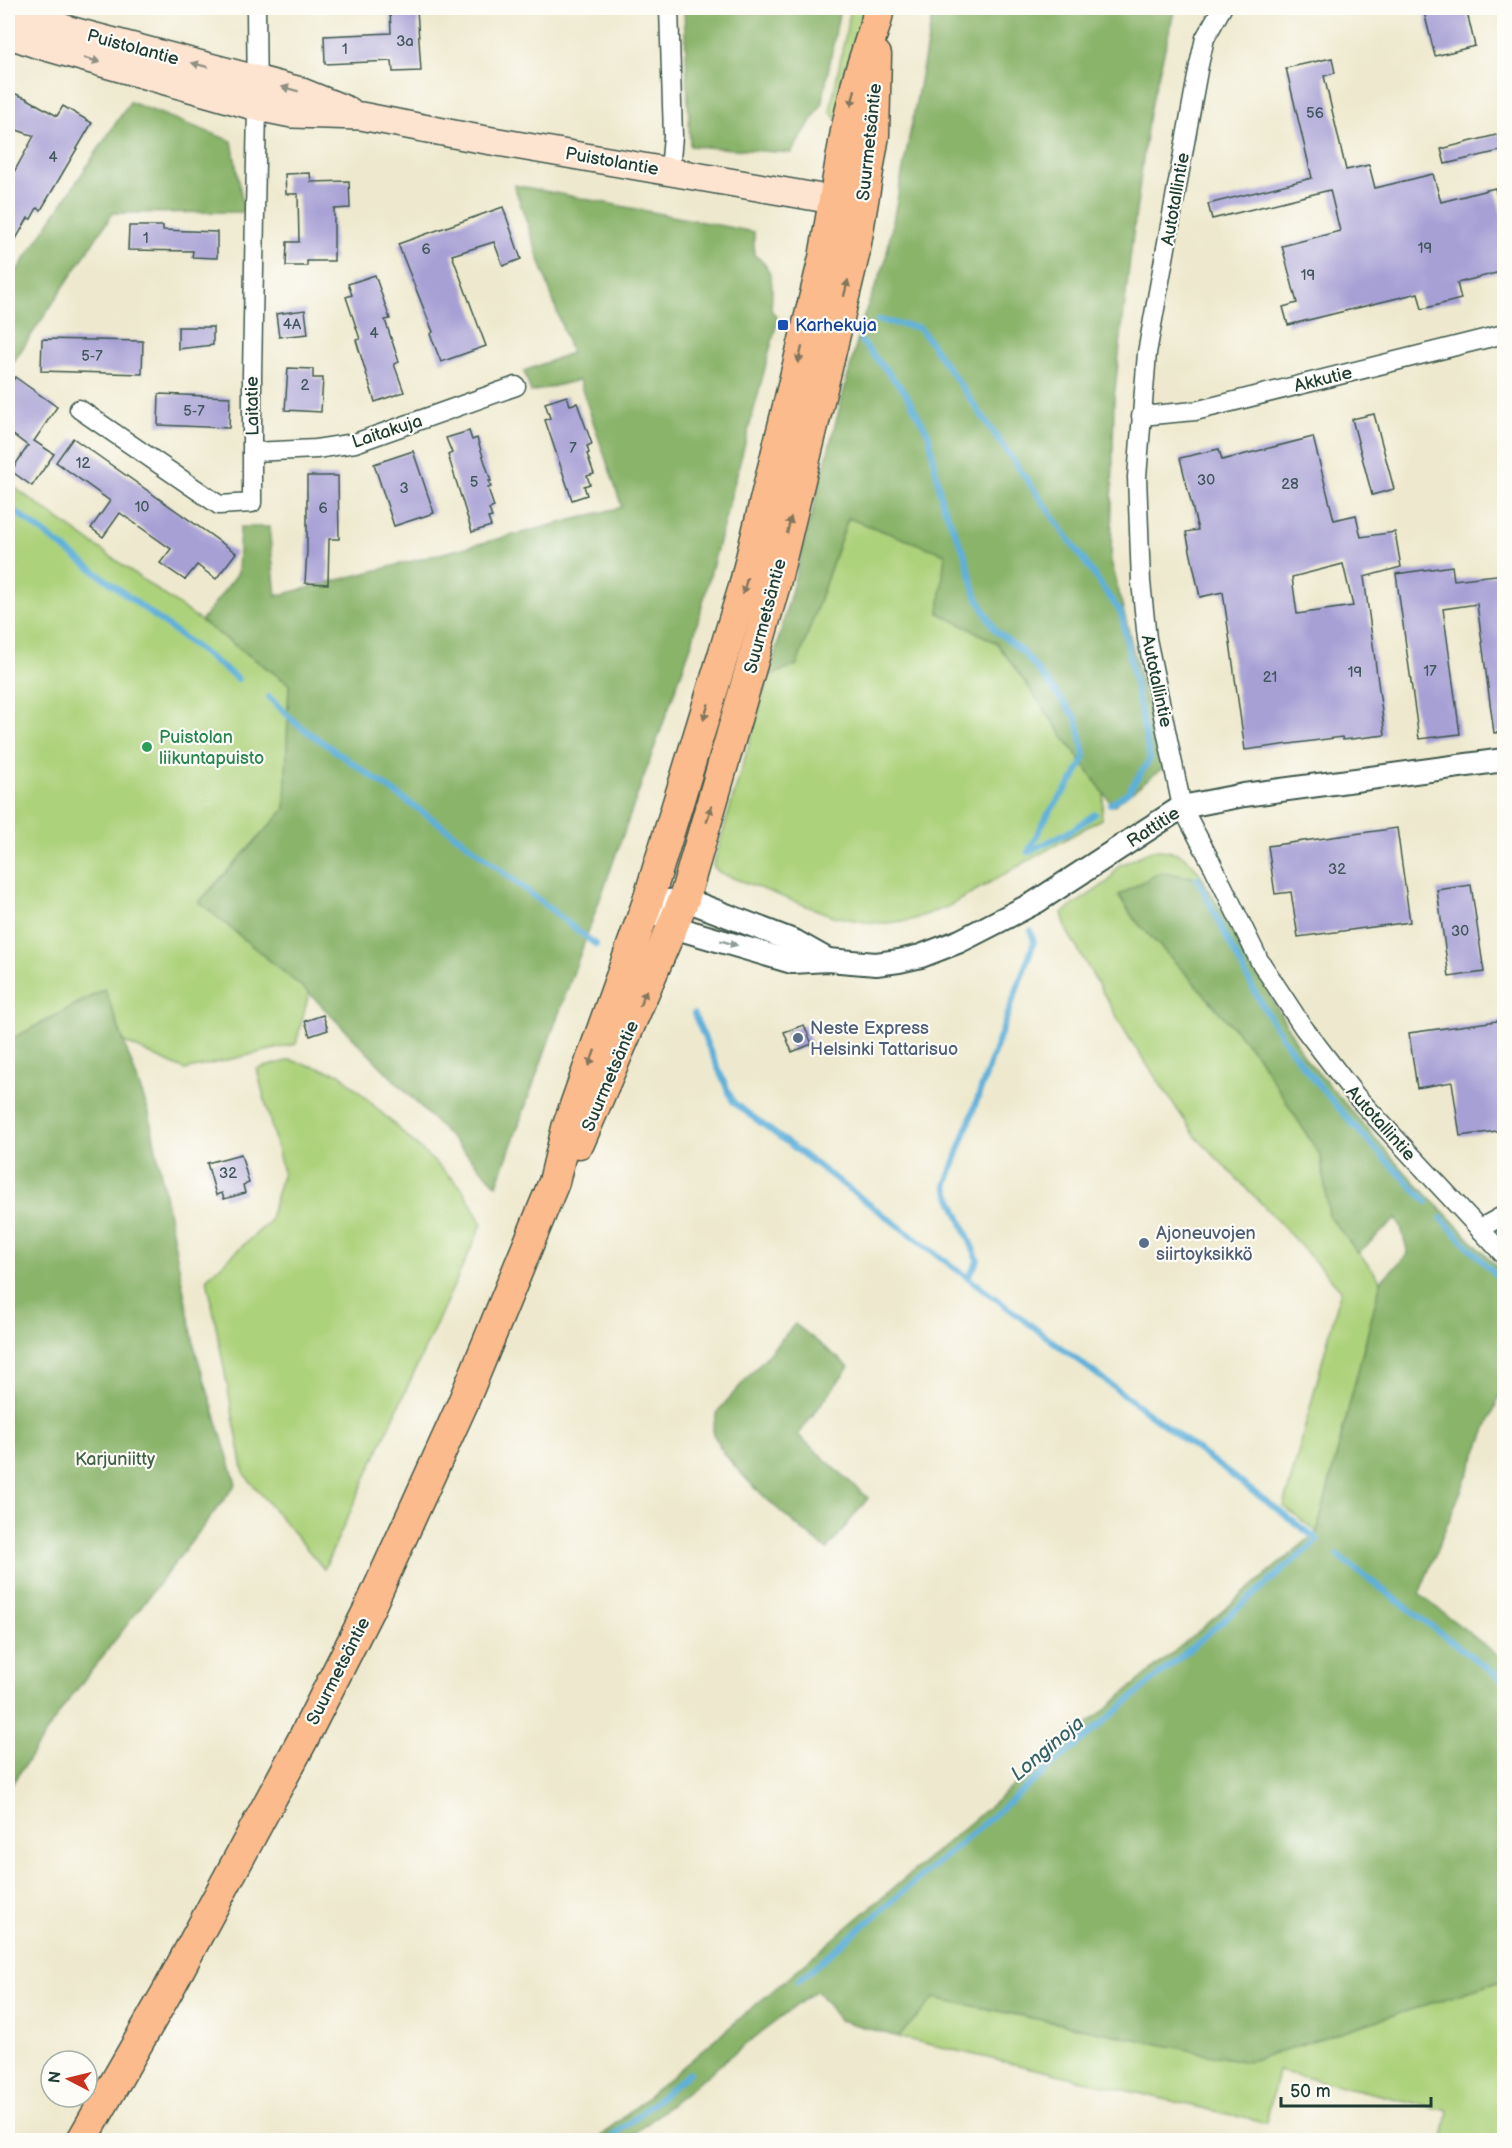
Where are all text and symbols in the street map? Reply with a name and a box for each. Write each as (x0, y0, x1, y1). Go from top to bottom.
street label: Puistolantie (85, 25, 181, 70)
house number: 3a (396, 32, 414, 51)
house number: 1 (342, 40, 348, 59)
one-way arrow (83, 56, 101, 65)
one-way arrow (191, 60, 209, 69)
street label: Suurmetsäntie (853, 82, 886, 202)
one-way arrow (281, 84, 299, 93)
one-way arrow (848, 89, 858, 107)
house number: 56 (1306, 104, 1324, 123)
street label: Puistolantie (564, 143, 660, 180)
house number: 4 (48, 148, 58, 167)
street label: Autotallintie (1157, 151, 1194, 247)
house number: 1 (143, 229, 149, 248)
house number: 19 (1418, 239, 1432, 258)
house number: 6 (421, 240, 431, 259)
house number: 19 (1301, 266, 1315, 285)
one-way arrow (842, 279, 851, 297)
house number: 4A (283, 315, 302, 334)
place label: Karhekuja (795, 315, 877, 336)
marker: Karhekuja (776, 318, 790, 332)
house number: 4 (369, 324, 379, 343)
one-way arrow (795, 346, 805, 364)
house number: 5-7 (81, 347, 103, 366)
street label: Akkutie (1292, 362, 1355, 397)
street label: Laitatie (241, 376, 264, 436)
house number: 2 (301, 376, 310, 395)
house number: 5-7 (183, 402, 205, 421)
street label: Laitakuja (349, 410, 425, 453)
house number: 7 (569, 439, 577, 458)
house number: 12 (76, 454, 90, 473)
house number: 30 (1197, 471, 1215, 490)
house number: 5 (470, 473, 478, 492)
house number: 28 (1281, 475, 1299, 494)
house number: 3 (399, 479, 409, 498)
house number: 10 (135, 498, 149, 517)
house number: 6 (318, 499, 328, 518)
one-way arrow (784, 516, 794, 535)
street label: Suurmetsäntie (740, 556, 791, 676)
one-way arrow (739, 576, 749, 595)
street label: Autotallintie (1136, 633, 1177, 729)
house number: 17 (1423, 662, 1437, 681)
house number: 19 (1348, 663, 1362, 682)
house number: 21 (1263, 668, 1277, 687)
one-way arrow (701, 703, 710, 721)
place label: Puistolan liikuntapuisto (159, 727, 264, 769)
marker: Puistolan liikuntapuisto (140, 740, 154, 754)
street label: Rattitie (1123, 802, 1184, 852)
one-way arrow (705, 805, 714, 823)
house number: 32 (1328, 860, 1346, 879)
house number: 30 (1451, 922, 1469, 941)
one-way arrow (721, 939, 739, 948)
one-way arrow (638, 988, 648, 1006)
street label: Suurmetsäntie (578, 1017, 643, 1135)
place label: Neste Express Helsinki Tattarisuo (810, 1018, 958, 1060)
marker: Neste Express Helsinki Tattarisuo (791, 1031, 805, 1045)
one-way arrow (586, 1049, 596, 1067)
street label: Autotallintie (1341, 1081, 1420, 1165)
house number: 32 (219, 1164, 237, 1183)
place label: Ajoneuvojen siirtoyksikkö (1156, 1223, 1256, 1265)
marker: Ajoneuvojen siirtoyksikkö (1137, 1236, 1151, 1250)
park label: Karjuniitty (75, 1449, 156, 1470)
street label: Suurmetsäntie (302, 1614, 375, 1729)
water label: Longinoja (1006, 1711, 1089, 1786)
north arrow (39, 2049, 99, 2109)
text: N (45, 2070, 66, 2084)
scale bar (1281, 2070, 1431, 2108)
text: 50 m (1290, 2081, 1331, 2102)

